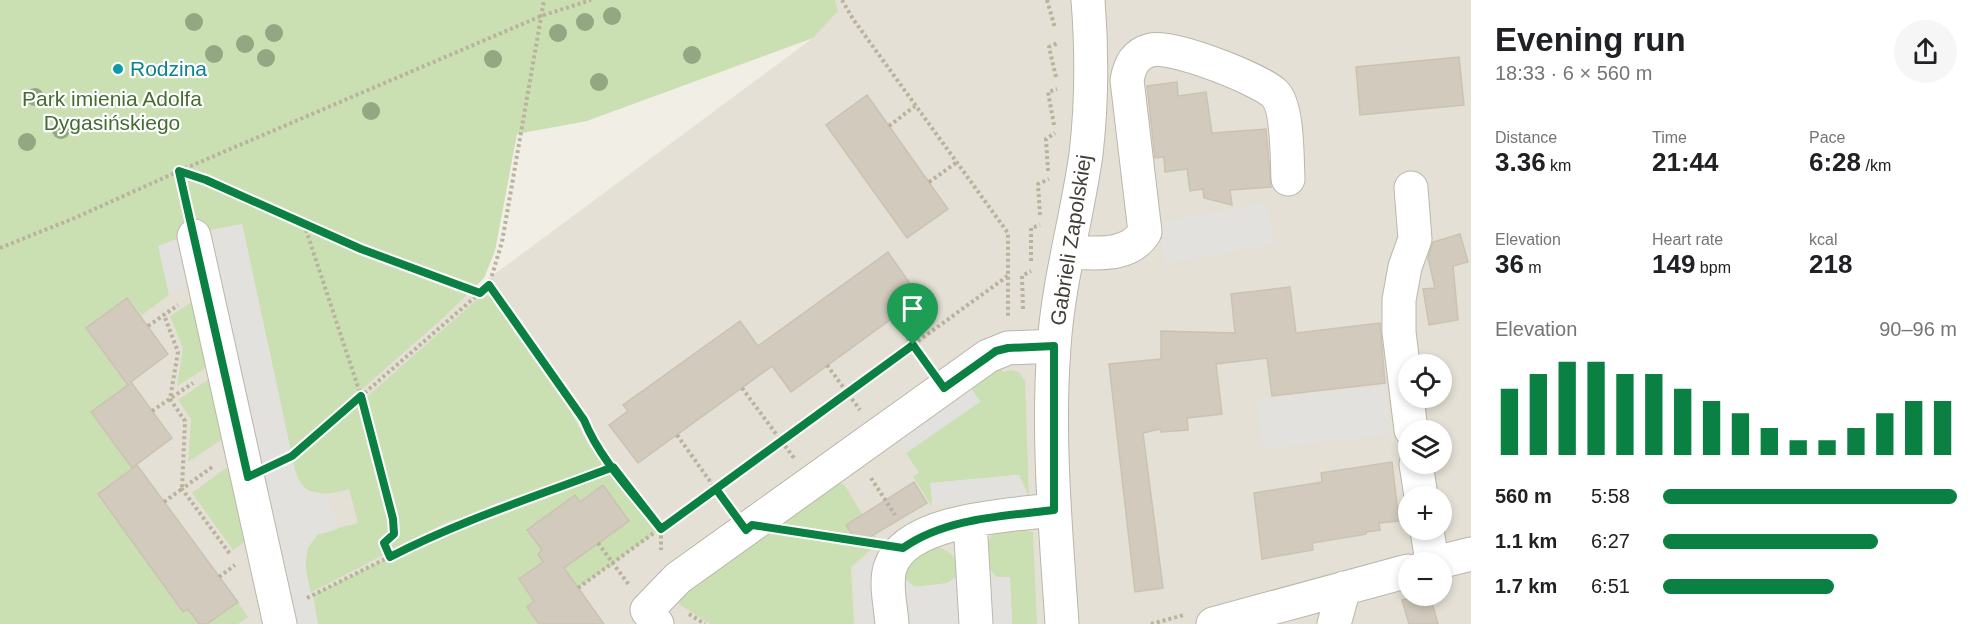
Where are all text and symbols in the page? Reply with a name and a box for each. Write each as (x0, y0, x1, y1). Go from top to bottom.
button: share (1894, 20, 1957, 83)
text: Evening run (1495, 21, 1686, 58)
place label: Rodzina (130, 57, 207, 80)
marker: Rodzina (111, 62, 125, 76)
text: 18:33 · 6 × 560 m (1495, 62, 1652, 84)
park label: Park imienia Adolfa Dygasińskiego (22, 87, 202, 134)
text: Distance (1495, 129, 1557, 146)
text: Time (1652, 129, 1687, 146)
text: Pace (1809, 129, 1845, 146)
text: 3.36 (1495, 147, 1546, 177)
text: 21:44 (1652, 147, 1719, 177)
text: 6:28 (1809, 147, 1861, 177)
street label: Gabrieli Zapolskiej (1046, 153, 1095, 327)
text: km (1546, 157, 1571, 174)
text: /km (1861, 157, 1891, 174)
text: Elevation (1495, 231, 1561, 248)
text: Heart rate (1652, 231, 1723, 248)
text: kcal (1809, 231, 1837, 248)
text: 36 (1495, 249, 1524, 279)
text: 149 (1652, 249, 1695, 279)
text: 218 (1809, 249, 1852, 279)
text: m (1524, 259, 1542, 276)
text: bpm (1695, 259, 1731, 276)
pin (887, 283, 938, 345)
icon: arrive (896, 292, 929, 325)
text: Elevation (1495, 318, 1577, 340)
text: 90–96 m (1879, 318, 1957, 340)
map controls (1398, 354, 1452, 606)
button: locate (1398, 354, 1452, 408)
button: layers (1398, 420, 1452, 474)
text: 560 m (1495, 485, 1552, 507)
text: 5:58 (1591, 485, 1630, 507)
button: + (1398, 486, 1452, 540)
text: 1.1 km (1495, 530, 1557, 552)
text: 6:27 (1591, 530, 1630, 552)
button: − (1398, 552, 1452, 606)
text: 1.7 km (1495, 575, 1557, 597)
text: 6:51 (1591, 575, 1630, 597)

